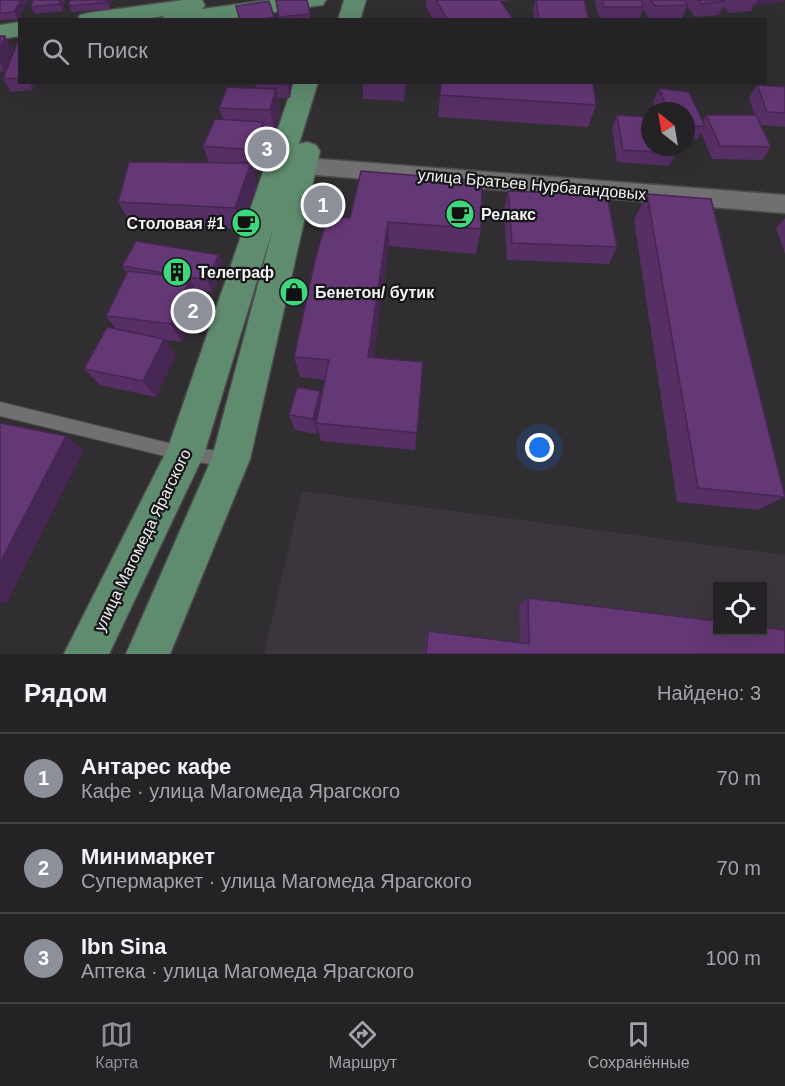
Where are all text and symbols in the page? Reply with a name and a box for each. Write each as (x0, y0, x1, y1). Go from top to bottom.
search box (18, 18, 767, 84)
icon: search (39, 35, 72, 68)
text: Поиск (87, 38, 148, 63)
north arrow (641, 102, 695, 156)
pin: 3 (248, 126, 286, 172)
street label: улица Братьев Нурбагандовых (417, 166, 647, 203)
pin: 1 (304, 182, 342, 228)
cafe icon: Релакс (444, 198, 476, 230)
place label: Релакс (481, 206, 536, 223)
cafe icon: Столовая #1 (230, 207, 262, 239)
place label: Столовая #1 (127, 215, 225, 232)
building icon: Телеграф (161, 256, 193, 288)
place label: Телеграф (198, 264, 274, 281)
shop icon: Бенетон/ бутик (278, 276, 310, 308)
place label: Бенетон/ бутик (315, 284, 435, 301)
pin: 2 (174, 288, 212, 334)
your location (525, 433, 554, 462)
street label: улица Магомеда Ярагского (91, 446, 194, 634)
map controls (713, 582, 767, 636)
button: locate (713, 582, 767, 636)
text: Рядом (24, 678, 107, 708)
text: Найдено: 3 (657, 682, 761, 704)
text: Антарес кафе (81, 754, 231, 779)
text: 1 (38, 767, 49, 789)
text: 70 m (717, 767, 761, 789)
text: Кафе · улица Магомеда Ярагского (81, 780, 400, 802)
text: Минимаркет (81, 844, 215, 869)
text: 2 (38, 857, 49, 879)
text: 70 m (717, 857, 761, 879)
text: Супермаркет · улица Магомеда Ярагского (81, 870, 472, 892)
text: Ibn Sina (81, 934, 167, 959)
text: 3 (38, 947, 49, 969)
text: 100 m (705, 947, 761, 969)
text: Аптека · улица Магомеда Ярагского (81, 960, 414, 982)
tab: Карта (95, 1018, 138, 1072)
tab: Маршрут (329, 1018, 397, 1072)
tab: Сохранённые (588, 1018, 690, 1072)

